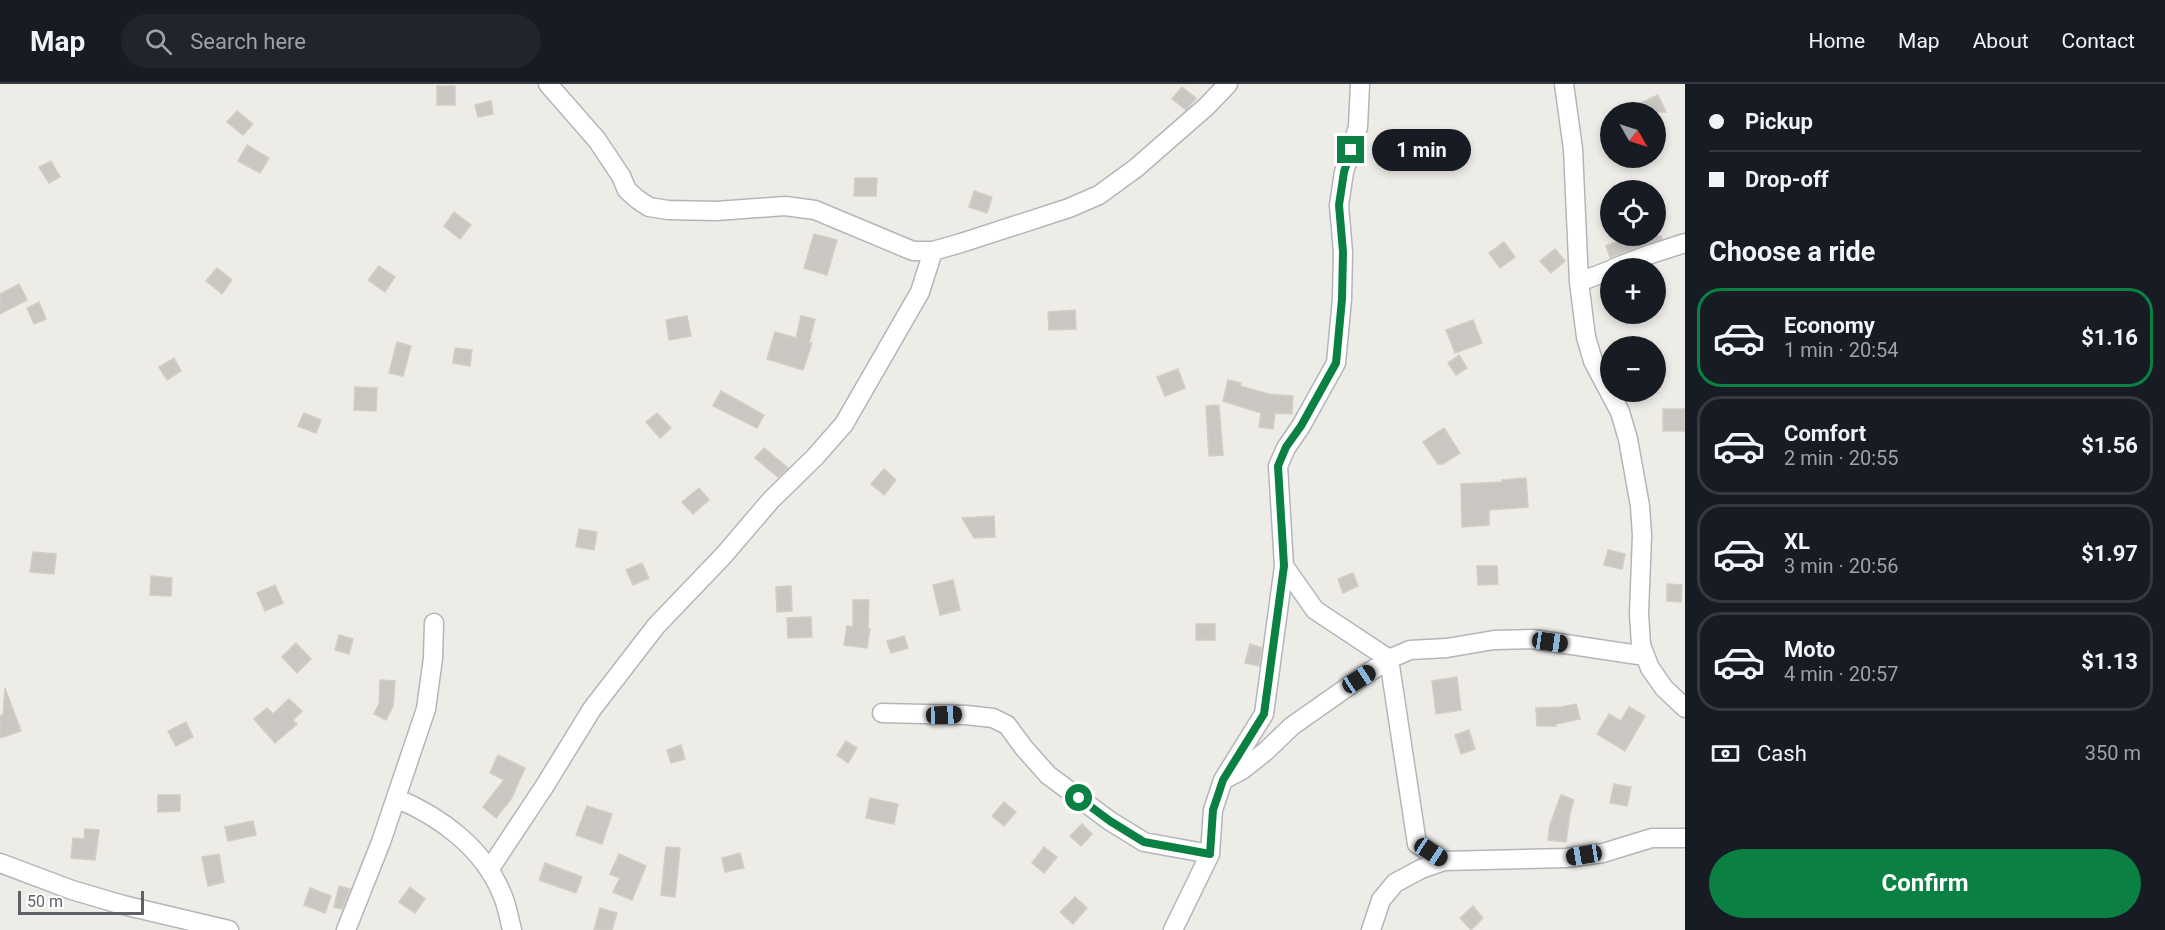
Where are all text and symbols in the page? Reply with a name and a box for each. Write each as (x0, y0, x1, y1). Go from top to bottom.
search box (121, 14, 541, 68)
text: Map (30, 25, 85, 58)
icon: search (142, 25, 175, 58)
text: Search here (190, 29, 306, 54)
text: Home (1809, 29, 1865, 53)
text: Map (1898, 29, 1940, 53)
text: About (1973, 29, 2029, 53)
text: Contact (2062, 29, 2135, 53)
north arrow (1600, 102, 1666, 168)
map controls (1600, 102, 1666, 402)
text: Pickup (1745, 109, 1813, 134)
callout: 1 min (1372, 129, 1471, 171)
route end (1337, 136, 1364, 163)
text: 1 min (1396, 138, 1447, 162)
text: Drop-off (1745, 167, 1829, 192)
button: locate (1600, 180, 1666, 246)
text: Choose a ride (1709, 236, 1875, 268)
button: + (1600, 258, 1666, 324)
icon: car (1712, 311, 1766, 365)
text: Economy (1784, 313, 1875, 338)
text: $1.16 (2081, 325, 2138, 350)
button: − (1600, 336, 1666, 402)
text: 1 min · 20:54 (1784, 338, 1899, 362)
icon: car (1712, 419, 1766, 473)
text: Comfort (1784, 421, 1866, 446)
text: $1.56 (2081, 433, 2138, 458)
text: 2 min · 20:55 (1784, 446, 1899, 470)
icon: car (1712, 527, 1766, 581)
text: XL (1784, 529, 1810, 554)
text: $1.97 (2081, 541, 2138, 566)
text: 3 min · 20:56 (1784, 554, 1899, 578)
car (1531, 631, 1569, 653)
icon: car (1712, 635, 1766, 689)
text: Moto (1784, 637, 1835, 662)
text: $1.13 (2081, 649, 2138, 674)
car (1339, 662, 1379, 696)
text: 4 min · 20:57 (1784, 662, 1899, 686)
car (926, 705, 962, 725)
icon: cash (1709, 737, 1742, 770)
text: Cash (1757, 741, 1807, 766)
text: 350 m (2085, 741, 2141, 765)
route start (1065, 784, 1092, 811)
car (1411, 835, 1451, 869)
car (1565, 843, 1603, 867)
button: Confirm (1709, 849, 2141, 918)
scale bar (18, 888, 144, 916)
text: 50 m (27, 892, 63, 911)

